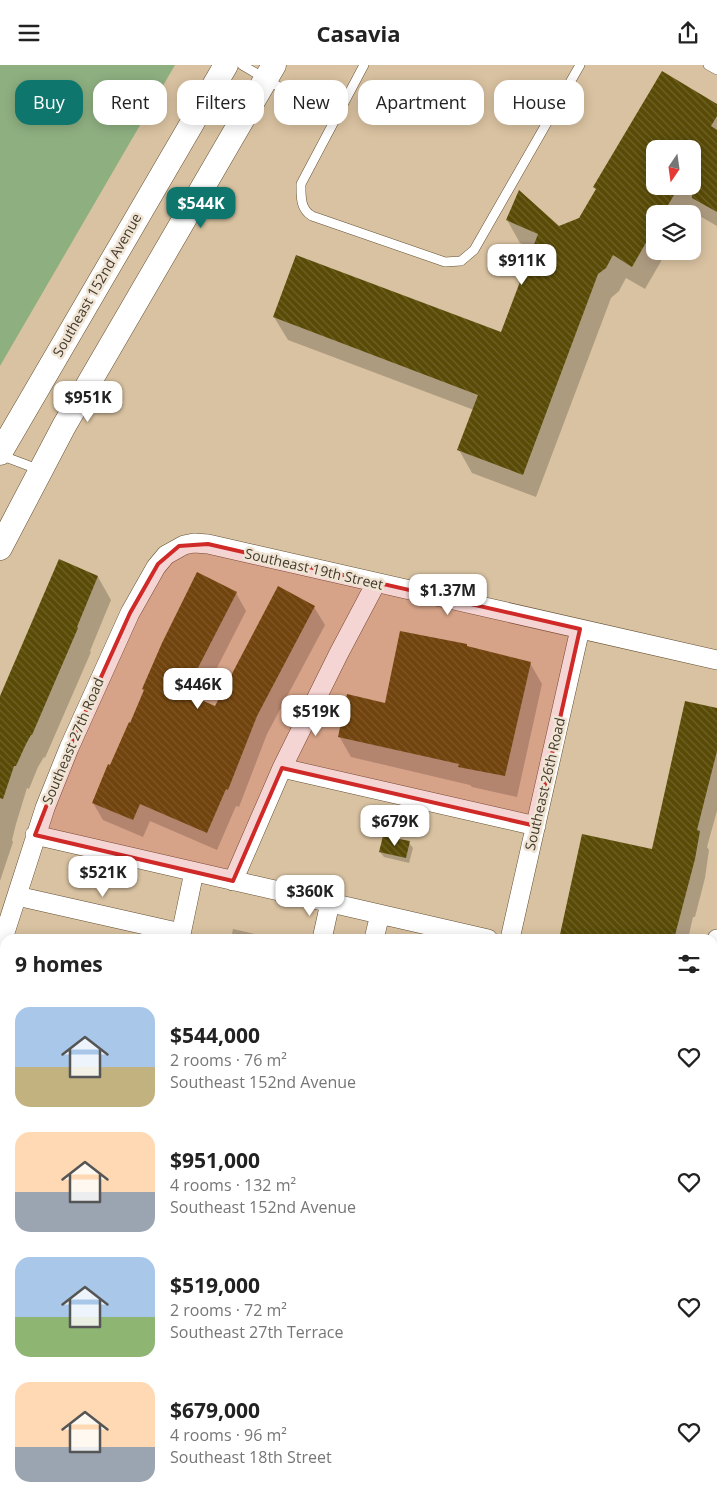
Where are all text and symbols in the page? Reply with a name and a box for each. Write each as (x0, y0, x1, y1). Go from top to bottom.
text: Casavia (316, 18, 401, 48)
icon: menu (15, 19, 43, 47)
icon: share (674, 19, 702, 47)
chip: Buy (15, 80, 83, 125)
chip: Rent (93, 80, 167, 125)
chip: Filters (177, 80, 264, 125)
chip: New (274, 80, 348, 125)
chip: Apartment (358, 80, 484, 125)
chip: House (494, 80, 584, 125)
north arrow (646, 140, 701, 195)
map controls (646, 140, 701, 260)
pin: $544K (166, 186, 236, 229)
text: $544K (177, 192, 225, 214)
button: layers (646, 205, 701, 260)
street label: Southeast 152nd Avenue (48, 209, 146, 360)
pin: $911K (487, 243, 557, 286)
text: $911K (498, 249, 546, 271)
pin: $951K (53, 381, 123, 423)
text: $951K (64, 386, 112, 408)
street label: Southeast 19th Street (243, 543, 385, 594)
pin: $1.37M (407, 573, 489, 616)
text: $1.37M (420, 579, 476, 601)
pin: $446K (163, 667, 233, 710)
text: $446K (174, 673, 222, 695)
street label: Southeast 27th Road (37, 675, 108, 807)
pin: $519K (281, 695, 351, 737)
text: $519K (292, 700, 340, 722)
street label: Southeast 26th Road (520, 716, 569, 852)
pin: $679K (360, 805, 430, 847)
text: $679K (371, 810, 419, 832)
pin: $521K (68, 855, 138, 898)
text: $521K (79, 861, 127, 883)
pin: $360K (275, 875, 345, 917)
text: $360K (286, 880, 334, 902)
text: 9 homes (15, 950, 103, 978)
icon: filters (675, 950, 703, 978)
text: $544,000 (170, 1021, 260, 1049)
icon: home (55, 1027, 115, 1087)
icon: heart (675, 1043, 703, 1071)
text: 2 rooms · 76 m² (170, 1049, 287, 1071)
text: Southeast 152nd Avenue (170, 1071, 356, 1093)
text: $951,000 (170, 1146, 260, 1174)
icon: home (55, 1152, 115, 1212)
icon: heart (675, 1168, 703, 1196)
text: 4 rooms · 132 m² (170, 1174, 296, 1196)
text: Southeast 152nd Avenue (170, 1196, 356, 1218)
text: $519,000 (170, 1271, 260, 1299)
icon: home (55, 1277, 115, 1337)
icon: heart (675, 1293, 703, 1321)
text: 2 rooms · 72 m² (170, 1299, 287, 1321)
text: Southeast 27th Terrace (170, 1321, 343, 1343)
text: $679,000 (170, 1396, 260, 1424)
icon: home (55, 1402, 115, 1462)
icon: heart (675, 1418, 703, 1446)
text: 4 rooms · 96 m² (170, 1424, 287, 1446)
text: Southeast 18th Street (170, 1446, 332, 1468)

